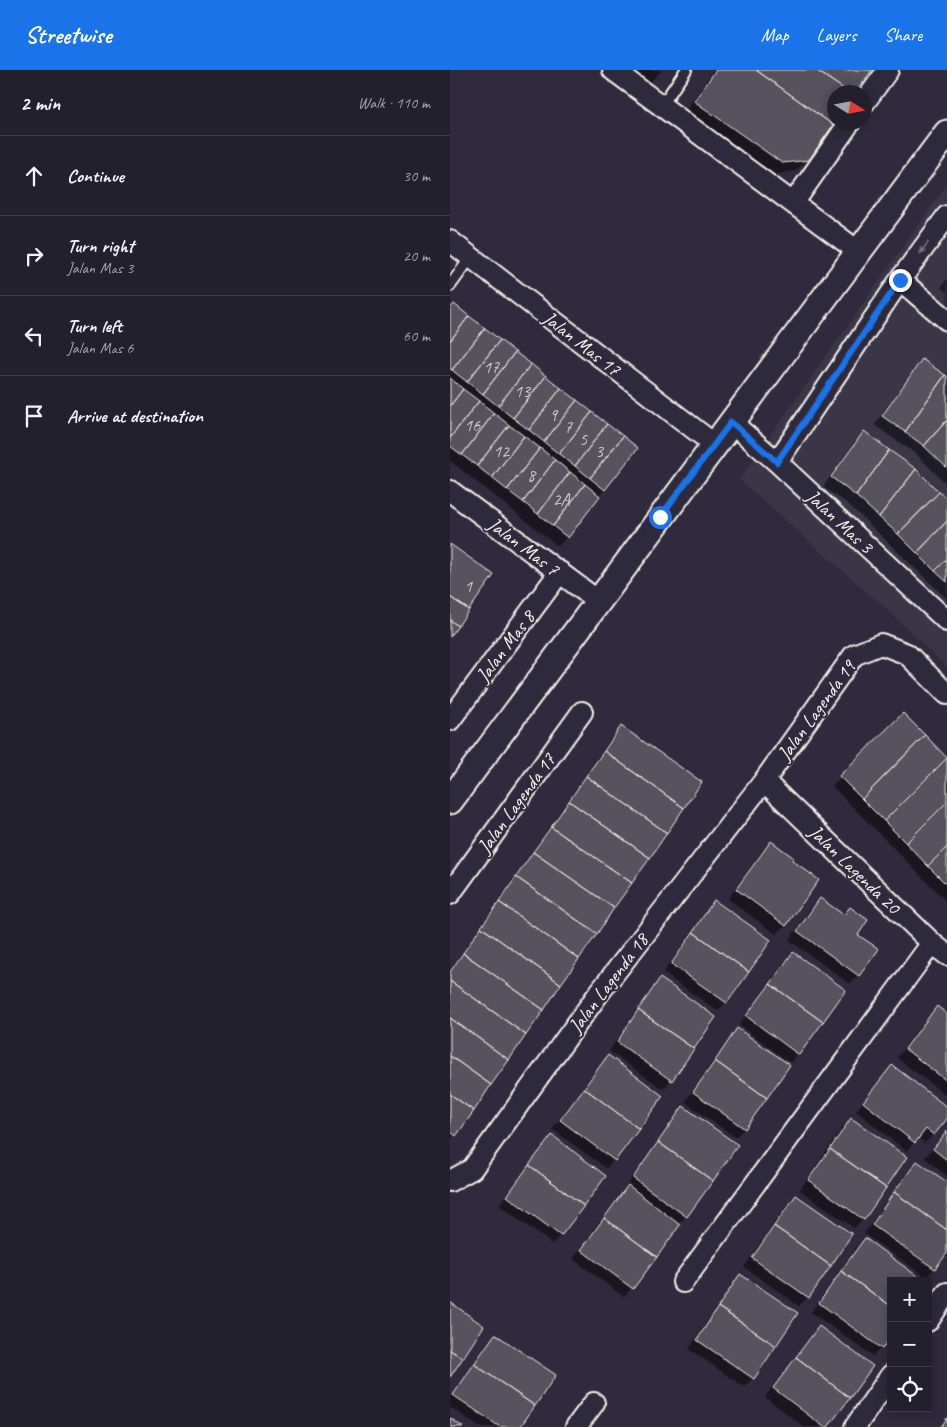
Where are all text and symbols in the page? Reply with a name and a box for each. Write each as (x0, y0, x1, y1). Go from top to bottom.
text: Streetwise (25, 20, 111, 50)
text: Map (761, 24, 789, 46)
text: Layers (817, 24, 856, 46)
text: Share (884, 24, 922, 46)
north arrow (827, 85, 872, 130)
text: 2 min (20, 90, 60, 116)
text: Walk · 110 m (358, 93, 430, 113)
icon: ahead (20, 162, 48, 190)
text: Continue (67, 164, 124, 188)
text: 30 m (403, 166, 430, 186)
text: Turn right (67, 234, 134, 258)
one-way arrow (919, 241, 929, 255)
icon: right (20, 242, 48, 270)
text: 20 m (403, 246, 430, 266)
text: Jalan Mas 3 (67, 258, 134, 278)
route end (889, 269, 912, 292)
street label: Jalan Mas 17 (537, 305, 626, 382)
text: Turn left (67, 314, 122, 338)
icon: left (20, 322, 48, 350)
text: 60 m (403, 326, 430, 346)
text: Jalan Mas 6 (67, 338, 134, 358)
house number: 17 (483, 356, 500, 378)
house number: 13 (514, 380, 532, 402)
icon: arrive (20, 402, 48, 430)
text: Arrive at destination (67, 404, 203, 428)
house number: 9 (549, 404, 559, 426)
house number: 16 (464, 414, 481, 436)
house number: 7 (564, 416, 573, 438)
house number: 5 (579, 428, 588, 450)
house number: 12 (493, 440, 511, 462)
house number: 3 (595, 440, 605, 462)
house number: 8 (527, 464, 537, 486)
street label: Jalan Mas 3 (800, 483, 880, 560)
house number: 2A (552, 488, 571, 510)
route start (649, 506, 672, 529)
street label: Jalan Mas 7 (482, 511, 565, 582)
house number: 1 (464, 575, 473, 597)
street label: Jalan Mas 8 (470, 604, 542, 688)
street label: Jalan Lagenda 19 (771, 654, 862, 766)
street label: Jalan Lagenda 17 (471, 747, 562, 859)
street label: Jalan Lagenda 20 (803, 819, 907, 921)
street label: Jalan Lagenda 18 (562, 927, 655, 1039)
map controls (887, 1277, 932, 1412)
button: + (887, 1277, 932, 1322)
button: − (887, 1322, 932, 1367)
button: locate (887, 1367, 932, 1412)

